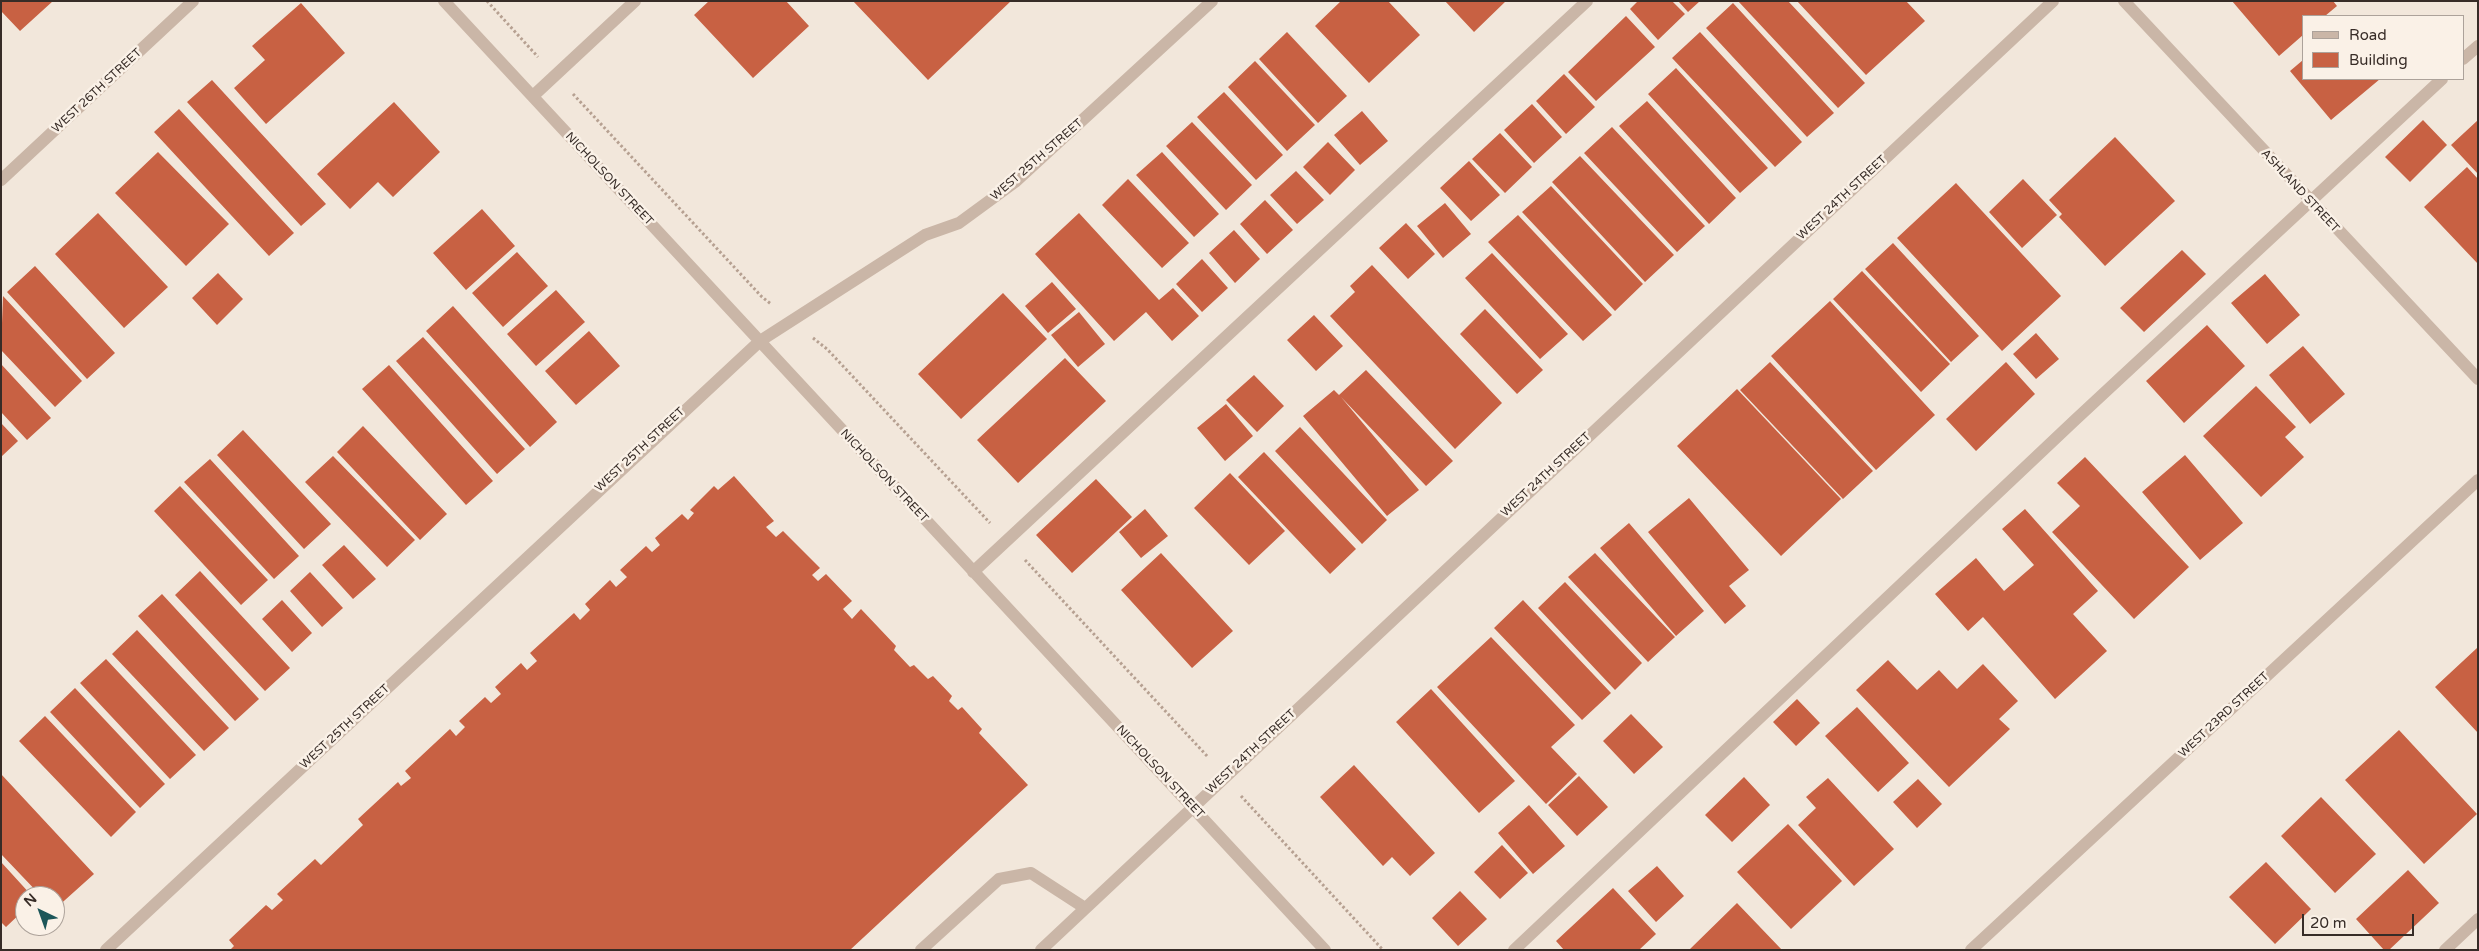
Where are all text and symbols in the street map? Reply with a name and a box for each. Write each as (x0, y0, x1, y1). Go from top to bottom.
legend (2302, 15, 2464, 80)
text: Road (2349, 26, 2387, 44)
street label: WEST 26TH STREET (49, 46, 145, 136)
text: Building (2349, 51, 2408, 69)
street label: WEST 25TH STREET (988, 116, 1086, 204)
street label: NICHOLSON STREET (562, 129, 656, 229)
street label: ASHLAND STREET (2258, 147, 2342, 235)
street label: WEST 24TH STREET (1794, 153, 1890, 243)
street label: WEST 25TH STREET (592, 405, 688, 495)
street label: NICHOLSON STREET (837, 426, 931, 526)
street label: WEST 24TH STREET (1498, 430, 1594, 520)
street label: WEST 23RD STREET (2176, 669, 2272, 761)
street label: WEST 25TH STREET (297, 682, 393, 772)
street label: WEST 24TH STREET (1203, 707, 1299, 797)
street label: NICHOLSON STREET (1113, 722, 1207, 822)
north arrow (15, 886, 65, 936)
text: N (20, 890, 40, 910)
scale bar (2304, 904, 2416, 936)
text: 20 m (2310, 914, 2347, 932)

